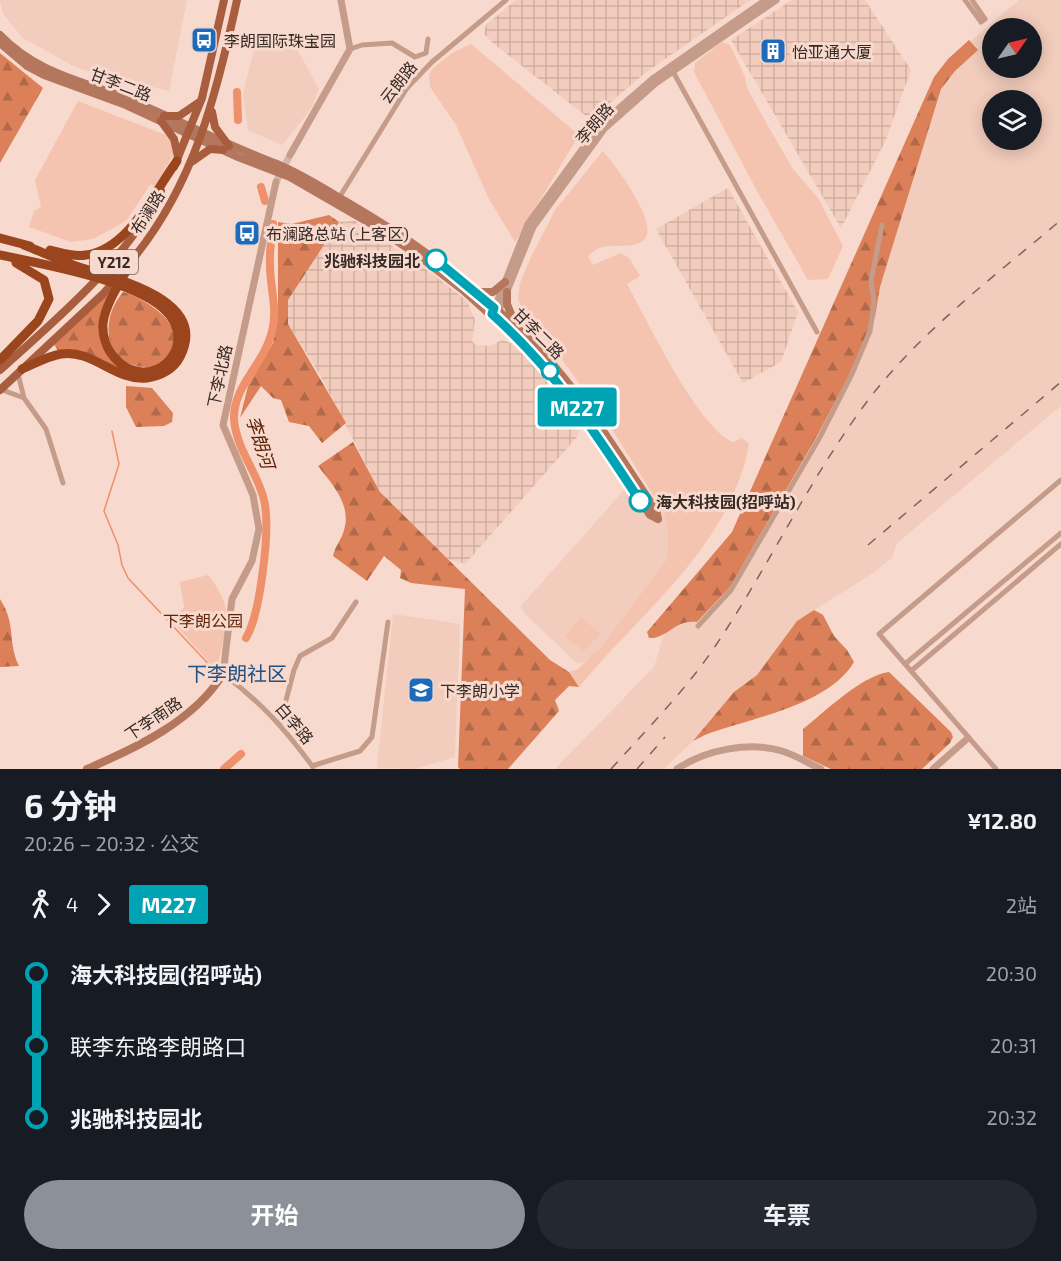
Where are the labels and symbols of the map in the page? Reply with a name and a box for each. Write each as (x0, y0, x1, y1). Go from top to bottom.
north arrow (982, 18, 1042, 78)
bus stop icon: 李朗国际珠宝园 (189, 25, 219, 55)
place label: 李朗国际珠宝园 (224, 31, 336, 50)
building icon: 怡亚通大厦 (758, 36, 788, 66)
place label: 怡亚通大厦 (792, 42, 872, 61)
street label: 云朗路 (376, 57, 420, 107)
street label: 甘李二路 (88, 64, 154, 104)
street label: 李朗路 (571, 99, 617, 147)
street label: 布澜路 (126, 187, 168, 237)
bus stop icon: 布澜路总站 (上客区) (232, 218, 262, 248)
place label: 布澜路总站 (上客区) (266, 224, 409, 243)
marker: 兆驰科技园北 (425, 249, 447, 271)
road number: Y212 (90, 250, 138, 274)
place label: 兆驰科技园北 (324, 251, 420, 270)
street label: 甘李二路 (510, 304, 568, 362)
street label: 下李北路 (203, 343, 235, 409)
unlabelled marker (541, 362, 559, 380)
line badge: M227 (535, 388, 619, 426)
water label: 李朗河 (242, 413, 281, 474)
marker: 海大科技园(招呼站) (629, 490, 651, 512)
place label: 海大科技园(招呼站) (656, 492, 796, 511)
park label: 下李朗公园 (163, 611, 243, 630)
district label: 下李朗社区 (187, 661, 287, 685)
school or university icon: 下李朗小学 (406, 675, 436, 705)
place label: 下李朗小学 (440, 681, 520, 700)
street label: 下李南路 (121, 692, 185, 744)
street label: 白李路 (272, 699, 318, 747)

